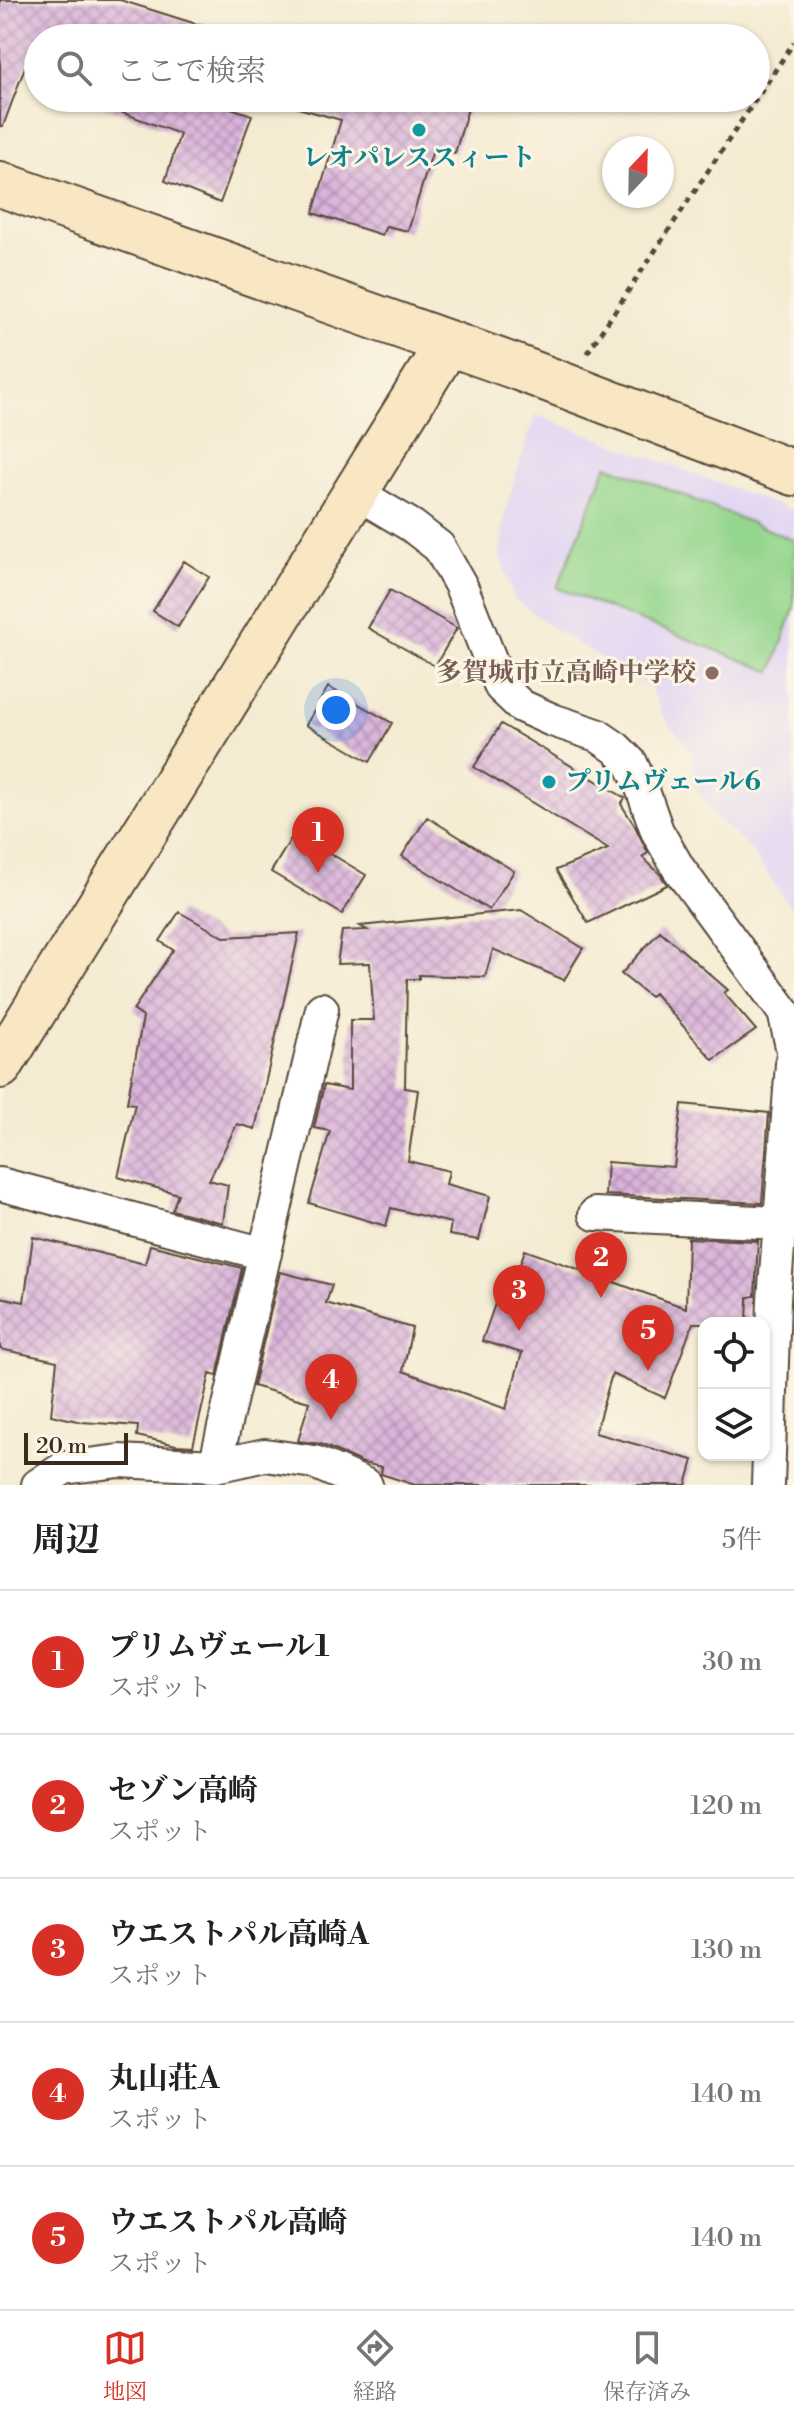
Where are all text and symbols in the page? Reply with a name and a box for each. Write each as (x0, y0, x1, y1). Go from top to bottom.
search box (24, 24, 770, 112)
icon: search (52, 46, 96, 90)
text: ここで検索 (116, 53, 266, 91)
marker: レオパレススィート (410, 121, 428, 139)
north arrow (602, 136, 674, 208)
place label: レオパレススィート (302, 142, 536, 174)
place label: 多賀城市立高崎中学校 (436, 657, 696, 689)
marker: 多賀城市立高崎中学校 (703, 664, 721, 682)
your location (316, 690, 356, 730)
place label: プリムヴェール6 (565, 766, 761, 798)
marker: プリムヴェール6 (540, 773, 558, 791)
pin: 1 (292, 807, 344, 873)
pin: 2 (575, 1232, 627, 1298)
pin: 3 (493, 1265, 545, 1331)
pin: 5 (622, 1305, 674, 1371)
map controls (698, 1317, 770, 1461)
button: locate (698, 1317, 770, 1389)
pin: 4 (305, 1354, 357, 1420)
button: layers (698, 1389, 770, 1461)
scale bar (24, 1429, 128, 1465)
text: 20 m (36, 1433, 87, 1460)
text: 周辺 (32, 1520, 100, 1562)
text: 5件 (722, 1524, 762, 1556)
text: プリムヴェール1 (108, 1628, 329, 1666)
text: 1 (52, 1646, 64, 1678)
text: 30 m (702, 1646, 762, 1678)
text: スポット (108, 1672, 212, 1704)
text: セゾン高崎 (108, 1772, 258, 1810)
text: 2 (50, 1790, 66, 1822)
text: 120 m (690, 1790, 762, 1822)
text: スポット (108, 1816, 212, 1848)
text: ウエストパル高崎A (108, 1916, 369, 1954)
text: 3 (50, 1934, 66, 1966)
text: 130 m (691, 1934, 762, 1966)
text: スポット (108, 1960, 212, 1992)
text: 丸山荘A (108, 2060, 219, 2098)
text: 4 (49, 2078, 67, 2110)
text: 140 m (691, 2078, 762, 2110)
text: スポット (108, 2104, 212, 2136)
text: ウエストパル高崎 (108, 2204, 347, 2242)
text: 5 (50, 2222, 66, 2254)
text: 140 m (691, 2222, 762, 2254)
text: スポット (108, 2248, 212, 2280)
tab: 地図 (103, 2326, 147, 2406)
tab: 経路 (353, 2326, 397, 2406)
tab: 保存済み (603, 2326, 691, 2406)

